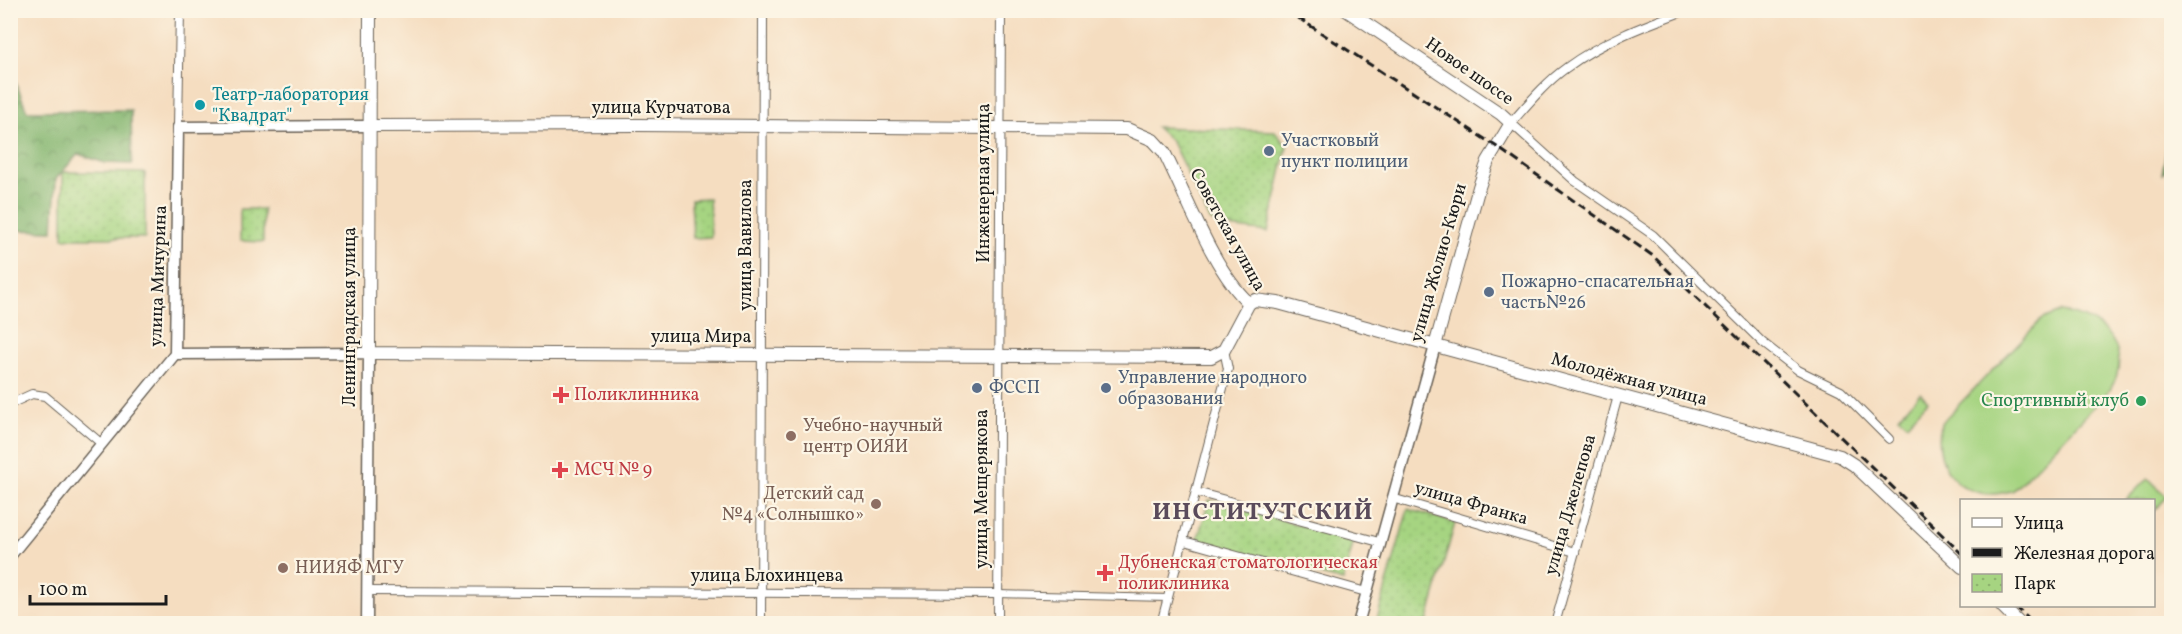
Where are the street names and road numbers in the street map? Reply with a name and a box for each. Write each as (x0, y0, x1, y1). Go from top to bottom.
street label: Новое шоссе (1420, 32, 1518, 112)
street label: улица Курчатова (591, 96, 731, 121)
street label: Инженерная улица (972, 103, 997, 263)
street label: Советская улица (1183, 164, 1271, 296)
street label: улица Вавилова (734, 179, 759, 311)
street label: улица Жолио-Кюри (1404, 180, 1474, 346)
street label: улица Мичурина (144, 205, 174, 347)
street label: Ленинградская улица (338, 227, 363, 407)
street label: улица Мира (651, 325, 751, 350)
street label: Молодёжная улица (1548, 347, 1710, 413)
street label: улица Мещерякова (970, 409, 995, 569)
street label: улица Джелепова (1539, 431, 1603, 579)
street label: улица Франка (1411, 476, 1531, 532)
street label: улица Блохинцева (691, 564, 843, 589)

